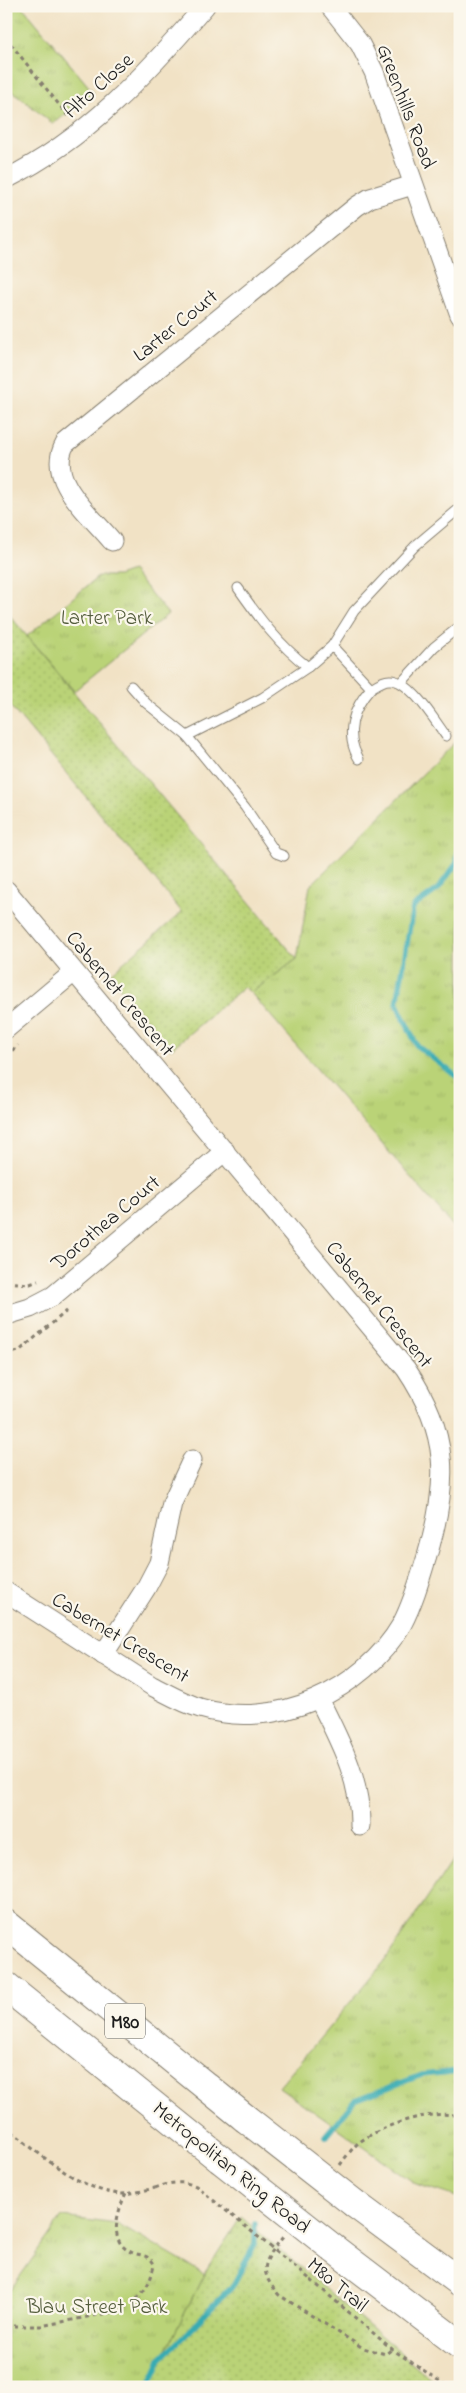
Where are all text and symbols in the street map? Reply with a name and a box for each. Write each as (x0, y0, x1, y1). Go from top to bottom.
street label: Greenhills Road (368, 40, 443, 174)
street label: Alto Close (57, 46, 142, 126)
street label: Larter Court (127, 283, 225, 370)
park label: Larter Park (61, 604, 154, 634)
street label: Cabernet Crescent (58, 925, 181, 1064)
street label: Dorothea Court (44, 1169, 168, 1279)
street label: Cabernet Crescent (318, 1235, 439, 1375)
street label: Cabernet Crescent (45, 1586, 195, 1692)
road number: M80 (105, 2004, 145, 2038)
street label: Metropolitan Ring Road (144, 2095, 316, 2243)
street label: M80 Trail (299, 2251, 374, 2320)
park label: Blau Street Park (25, 2293, 168, 2323)

